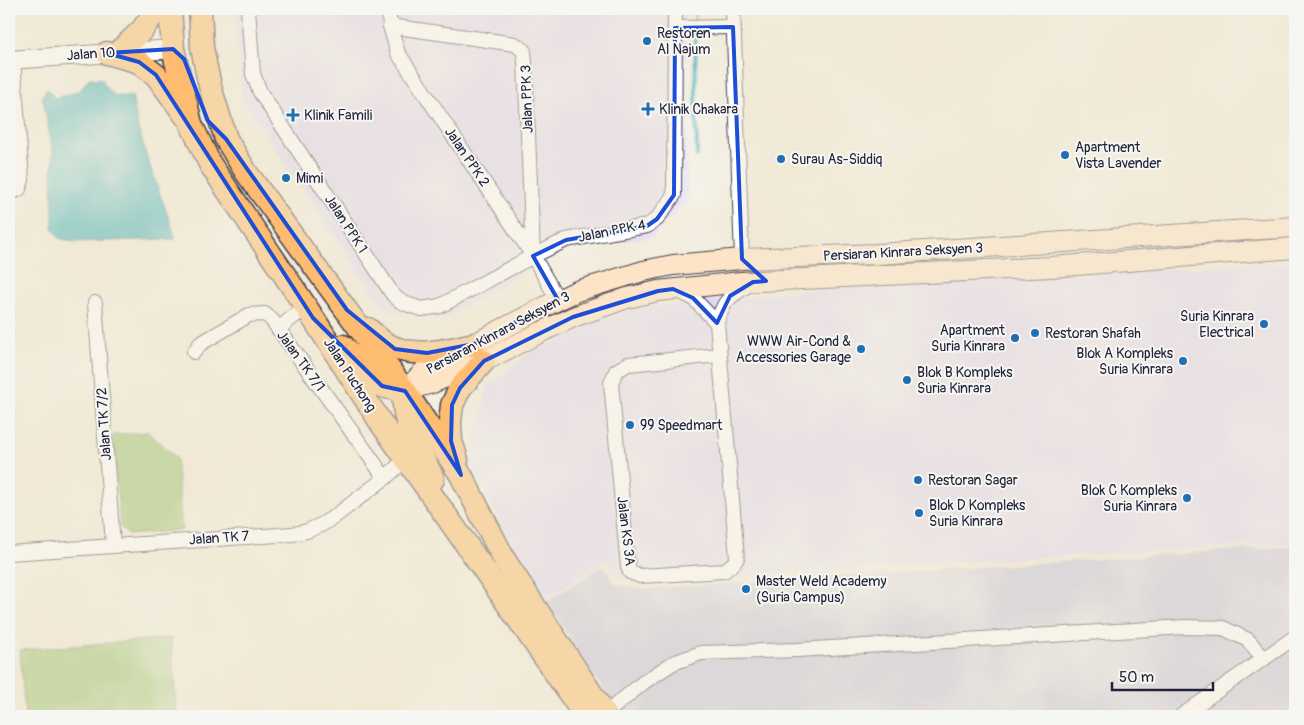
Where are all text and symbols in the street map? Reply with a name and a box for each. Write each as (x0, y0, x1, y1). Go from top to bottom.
place label: Restoren Al Najum (657, 25, 711, 58)
marker: Restoren Al Najum (641, 35, 653, 47)
street label: Jalan 10 (66, 44, 116, 64)
street label: Jalan PPK 3 (517, 64, 537, 133)
place label: Klinik Chakara (659, 101, 738, 118)
marker: Klinik Chakara (641, 102, 655, 116)
place label: Klinik Famili (304, 107, 373, 124)
marker: Klinik Famili (286, 108, 300, 122)
street label: Jalan PPK 2 (441, 124, 493, 190)
place label: Apartment Vista Lavender (1075, 139, 1161, 172)
marker: Apartment Vista Lavender (1059, 149, 1071, 161)
place label: Surau As-Siddiq (791, 151, 883, 168)
marker: Surau As-Siddiq (775, 153, 787, 165)
place label: Mimi (296, 170, 324, 187)
marker: Mimi (280, 172, 292, 184)
street label: Jalan PPK 1 (321, 192, 371, 256)
street label: Jalan PPK 4 (577, 216, 647, 246)
street label: Persiaran Kinrara Seksyen 3 (823, 239, 984, 265)
street label: Persiaran Kinrara Seksyen 3 (423, 288, 573, 378)
place label: Suria Kinrara Electrical (1180, 308, 1254, 341)
marker: Suria Kinrara Electrical (1258, 318, 1270, 330)
place label: Apartment Suria Kinrara (931, 322, 1005, 355)
place label: Restoran Shafah (1045, 325, 1141, 342)
street label: Jalan TK 7/1 (273, 327, 329, 395)
marker: Restoran Shafah (1029, 327, 1041, 339)
marker: Apartment Suria Kinrara (1009, 332, 1021, 344)
place label: WWW Air-Cond & Accessories Garage (736, 333, 851, 366)
street label: Jalan Puchong (320, 335, 380, 415)
marker: WWW Air-Cond & Accessories Garage (855, 343, 867, 355)
place label: Blok A Kompleks Suria Kinrara (1076, 345, 1174, 378)
marker: Blok A Kompleks Suria Kinrara (1177, 355, 1189, 367)
place label: Blok B Kompleks Suria Kinrara (917, 364, 1013, 397)
marker: Blok B Kompleks Suria Kinrara (901, 374, 913, 386)
street label: Jalan TK 7/2 (93, 387, 115, 461)
place label: 99 Speedmart (640, 417, 723, 434)
marker: 99 Speedmart (624, 419, 636, 431)
place label: Restoran Sagar (928, 472, 1018, 489)
marker: Restoran Sagar (912, 474, 924, 486)
place label: Blok C Kompleks Suria Kinrara (1081, 482, 1178, 515)
marker: Blok C Kompleks Suria Kinrara (1181, 492, 1193, 504)
street label: Jalan KS 3A (613, 495, 639, 567)
place label: Blok D Kompleks Suria Kinrara (929, 497, 1026, 530)
marker: Blok D Kompleks Suria Kinrara (913, 507, 925, 519)
street label: Jalan TK 7 (188, 527, 250, 549)
place label: Master Weld Academy (Suria Campus) (756, 573, 886, 606)
marker: Master Weld Academy (Suria Campus) (740, 583, 752, 595)
scale bar (1112, 660, 1213, 692)
text: 50 m (1119, 668, 1154, 687)

